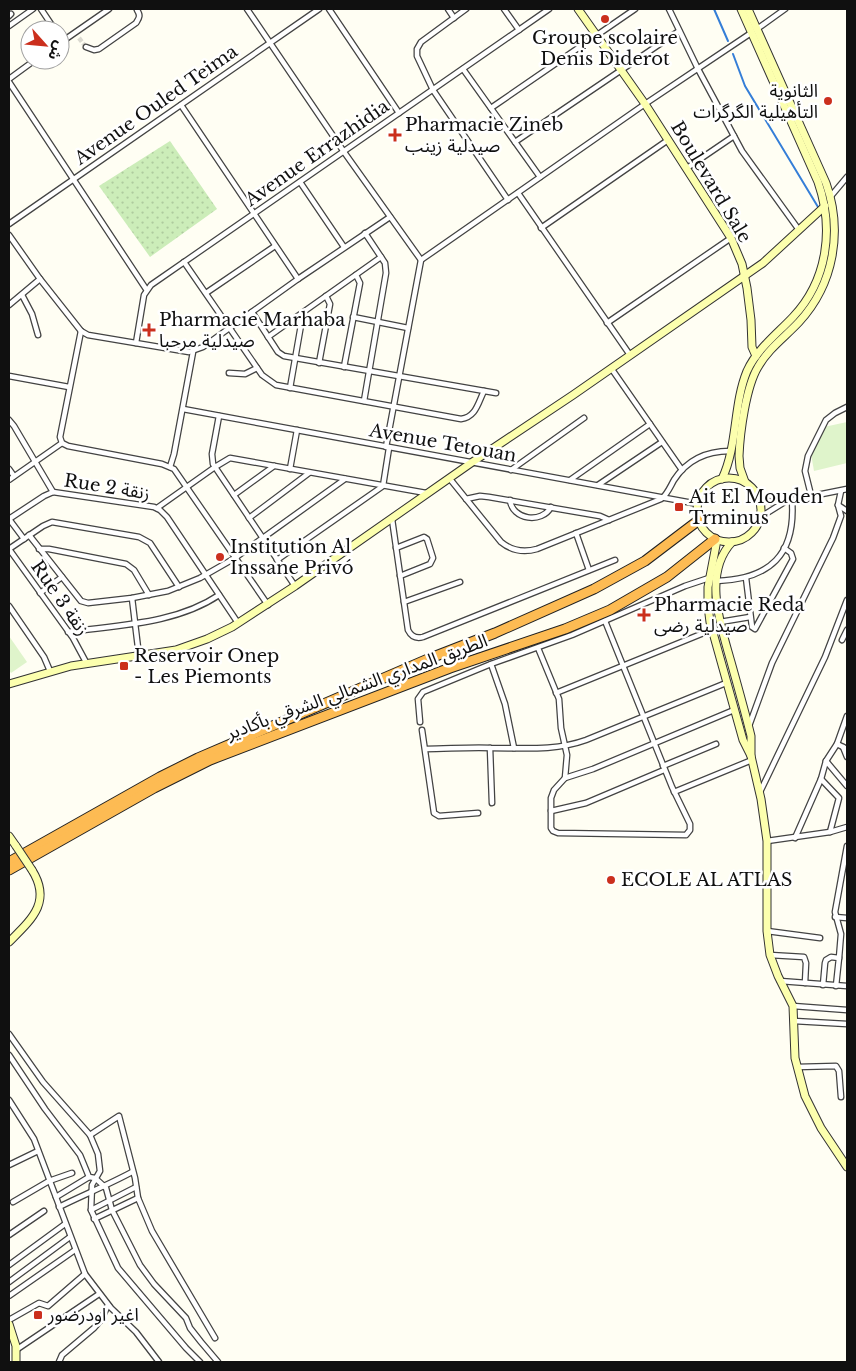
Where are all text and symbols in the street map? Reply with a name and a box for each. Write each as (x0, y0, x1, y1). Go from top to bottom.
marker: Groupe scolaire Denis Diderot (599, 13, 611, 25)
north arrow (20, 20, 70, 70)
place label: Groupe scolaire Denis Diderot (532, 27, 678, 70)
text: ش (44, 38, 69, 64)
street label: Avenue Ouled Teima (69, 40, 242, 170)
place label: الثانوية التأهيلية الگرگرات (693, 80, 818, 123)
street label: Avenue Errazhidia (240, 95, 393, 212)
marker: الثانوية التأهيلية الگرگرات (822, 95, 834, 107)
place label: Pharmacie Zineb صيدلية زينب (405, 114, 563, 157)
street label: Boulevard Sale (666, 117, 756, 247)
marker: Pharmacie Zineb صيدلية زينب (389, 129, 401, 141)
place label: Pharmacie Marhaba صيدلية مرحبا (159, 309, 345, 352)
marker: Pharmacie Marhaba صيدلية مرحبا (143, 324, 155, 336)
street label: Avenue Tetouan (367, 419, 518, 467)
street label: Rue 2 زنقة (63, 469, 151, 505)
place label: Ait El Mouden Trminus (688, 486, 823, 529)
marker: Ait El Mouden Trminus (673, 501, 685, 513)
place label: Institution Al Inssane Privó (230, 536, 353, 579)
marker: Institution Al Inssane Privó (214, 551, 226, 563)
street label: Rue 3 زنقة (26, 556, 94, 640)
place label: Pharmacie Reda صيدلية رضى (654, 594, 804, 637)
marker: Pharmacie Reda صيدلية رضى (638, 609, 650, 621)
street label: الطريق المداري الشمالي الشرقي بأكادير (222, 629, 491, 747)
place label: Reservoir Onep - Les Piemonts (134, 645, 279, 688)
marker: Reservoir Onep - Les Piemonts (118, 660, 130, 672)
place label: ECOLE AL ATLAS (621, 869, 792, 891)
marker: ECOLE AL ATLAS (605, 874, 617, 886)
place label: اغير اودرضور (47, 1304, 139, 1326)
marker: اغير اودرضور (32, 1309, 44, 1321)

